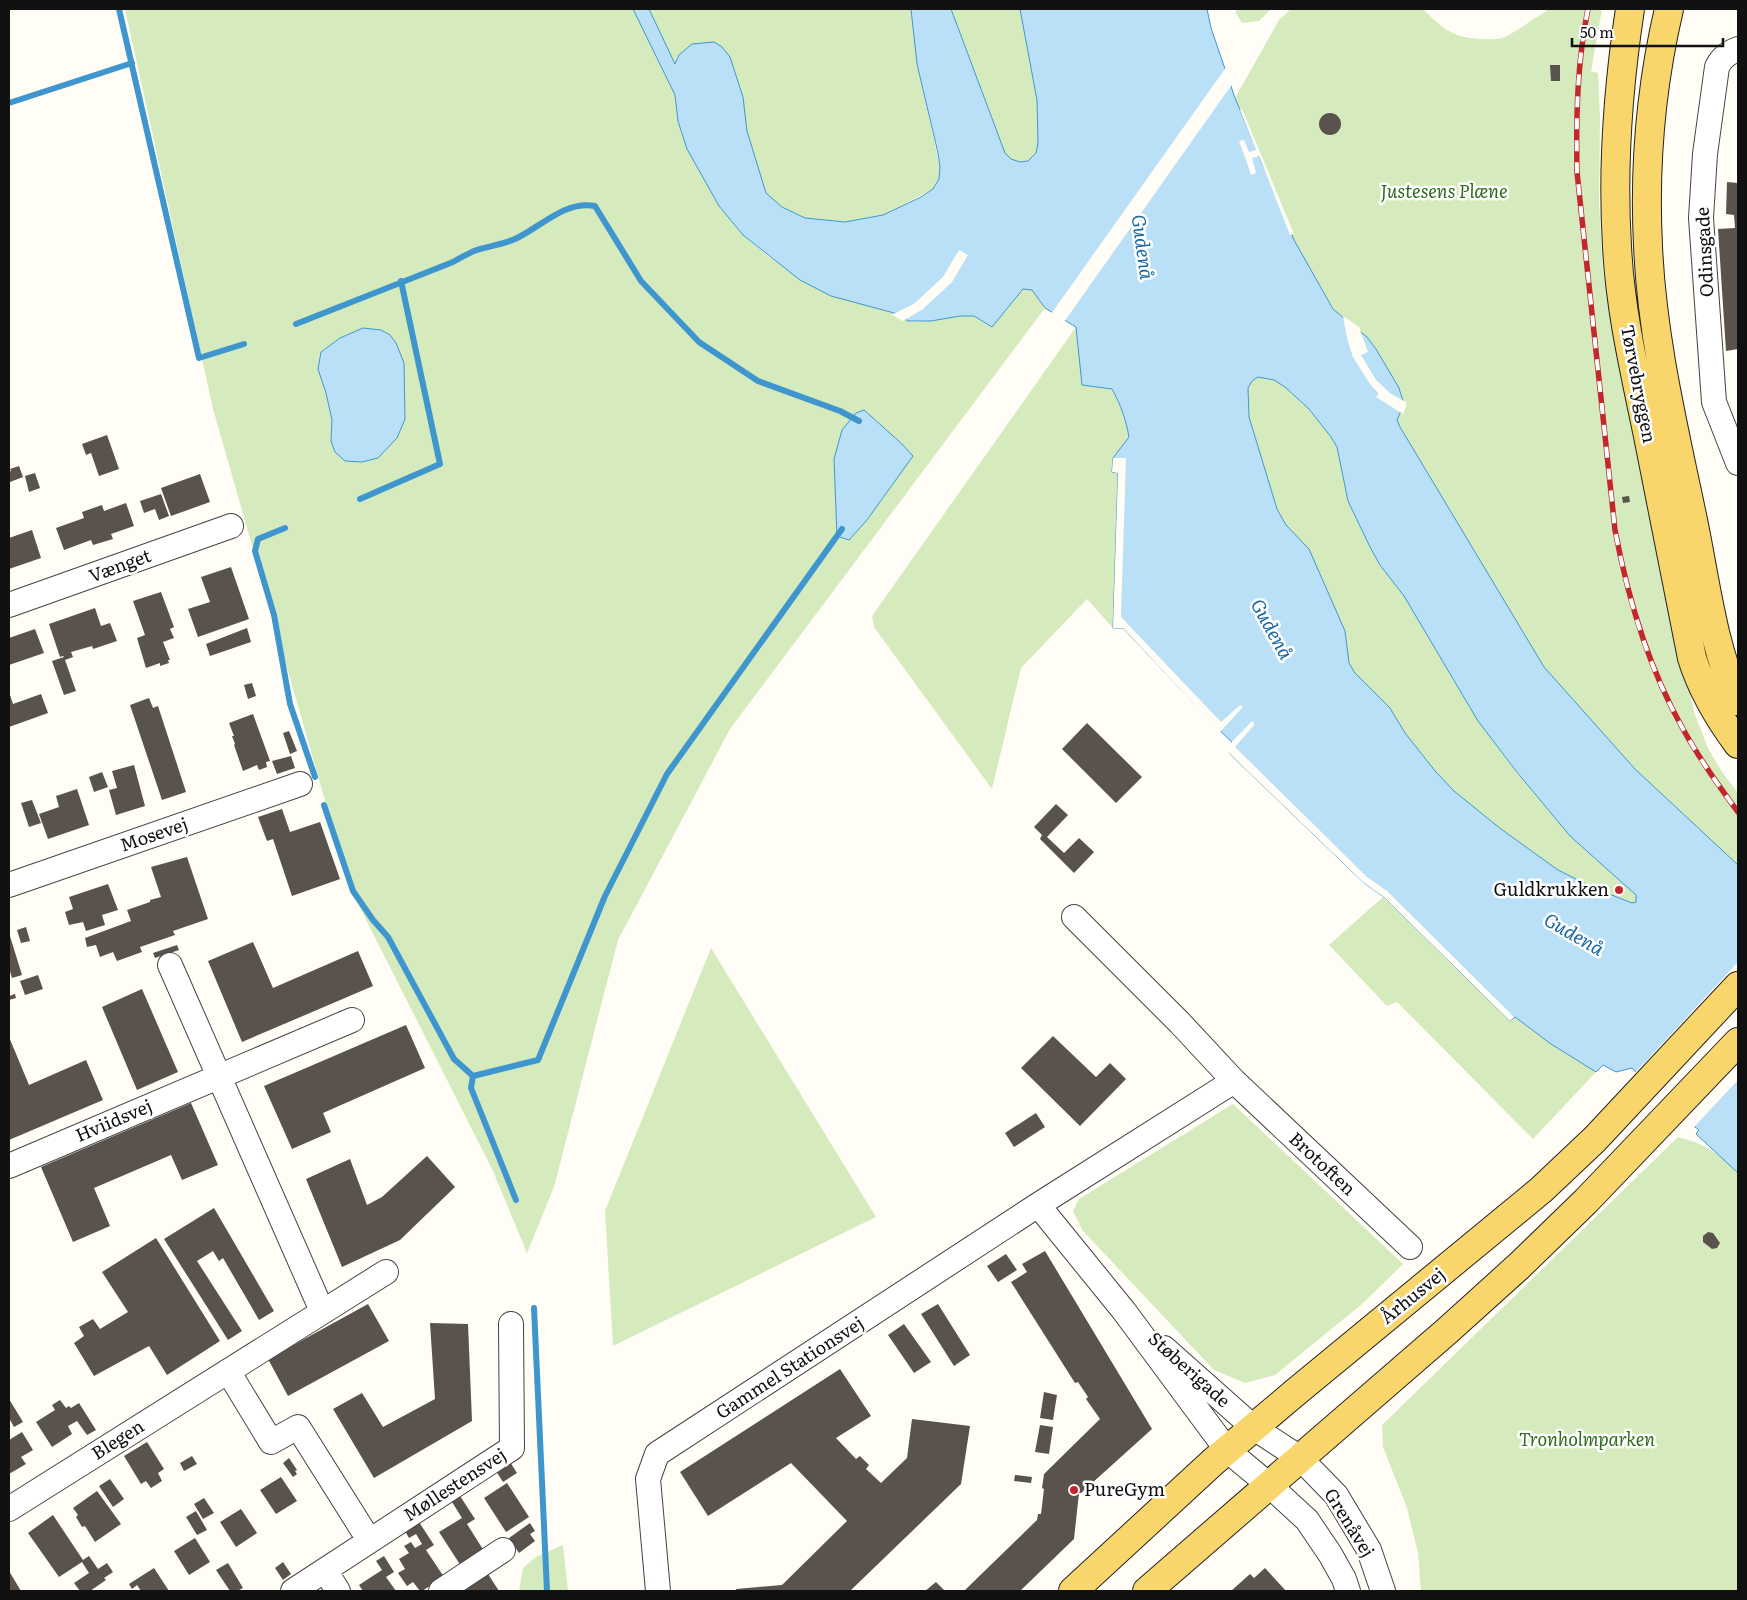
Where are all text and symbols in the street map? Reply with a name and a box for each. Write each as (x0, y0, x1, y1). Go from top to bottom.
scale bar (1572, 15, 1723, 47)
text: 50 m (1580, 20, 1614, 43)
park label: Justesens Plæne (1380, 177, 1508, 204)
street label: Odinsgade (1688, 206, 1719, 298)
water label: Gudenå (1126, 213, 1162, 281)
street label: Tørvebryggen (1615, 322, 1664, 445)
street label: Vænget (85, 541, 155, 588)
water label: Gudenå (1245, 593, 1301, 664)
street label: Mosevej (116, 809, 191, 858)
place label: Guldkrukken (1494, 875, 1609, 902)
marker: Guldkrukken (1613, 884, 1625, 896)
water label: Gudenå (1539, 905, 1610, 962)
street label: Hviidsvej (71, 1091, 156, 1148)
street label: Brotoften (1284, 1125, 1362, 1201)
street label: Århusvej (1374, 1260, 1450, 1330)
street label: Gammel Stationsvej (710, 1309, 869, 1425)
street label: Støberigade (1143, 1325, 1237, 1413)
street label: Blegen (86, 1412, 149, 1466)
park label: Tronholmparken (1519, 1425, 1655, 1452)
street label: Møllestensvej (397, 1440, 511, 1527)
place label: PureGym (1084, 1475, 1165, 1502)
street label: Grenåvej (1318, 1482, 1382, 1562)
marker: PureGym (1068, 1484, 1080, 1496)

